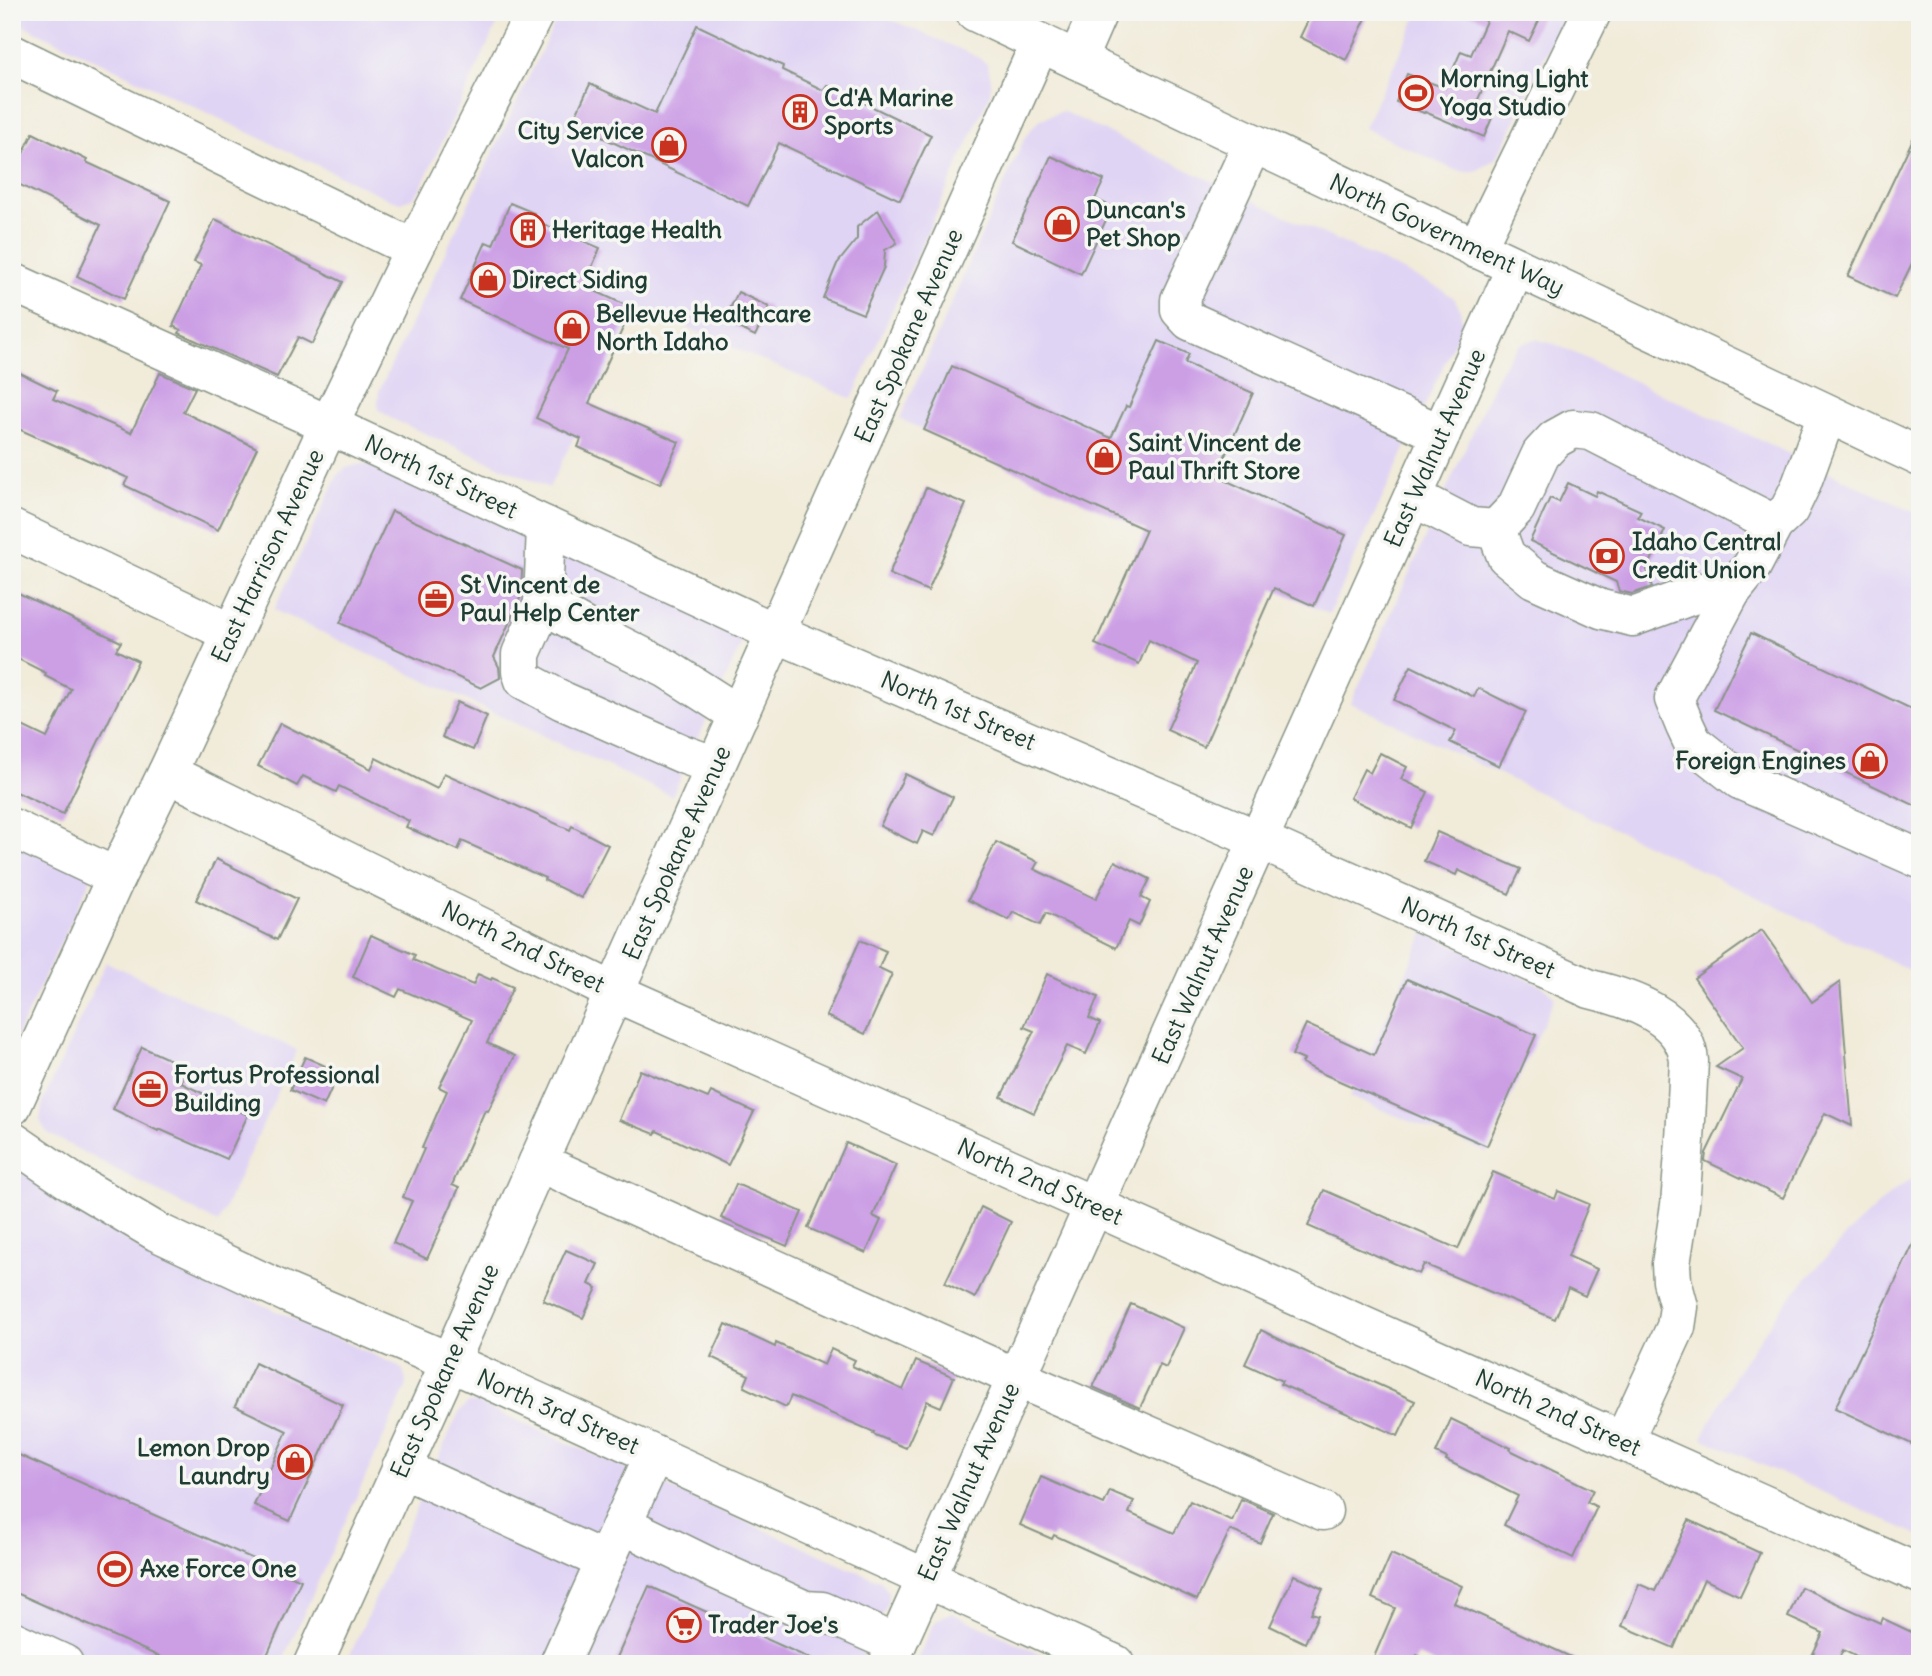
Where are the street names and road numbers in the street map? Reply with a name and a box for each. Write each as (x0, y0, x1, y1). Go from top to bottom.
street label: North Government Way (1325, 166, 1570, 302)
street label: East Spokane Avenue (847, 224, 969, 447)
street label: East Walnut Avenue (1377, 344, 1491, 552)
street label: North 1st Street (360, 428, 523, 525)
street label: East Harrison Avenue (204, 444, 330, 667)
street label: North 1st Street (876, 664, 1040, 756)
street label: East Spokane Avenue (615, 741, 737, 964)
street label: East Walnut Avenue (1145, 861, 1259, 1069)
street label: North 1st Street (1397, 890, 1560, 984)
street label: North 2nd Street (437, 894, 610, 999)
street label: North 2nd Street (953, 1131, 1128, 1231)
street label: East Spokane Avenue (383, 1259, 505, 1482)
street label: North 3rd Street (473, 1362, 644, 1460)
street label: North 2nd Street (1471, 1362, 1646, 1462)
street label: East Walnut Avenue (911, 1378, 1025, 1586)

